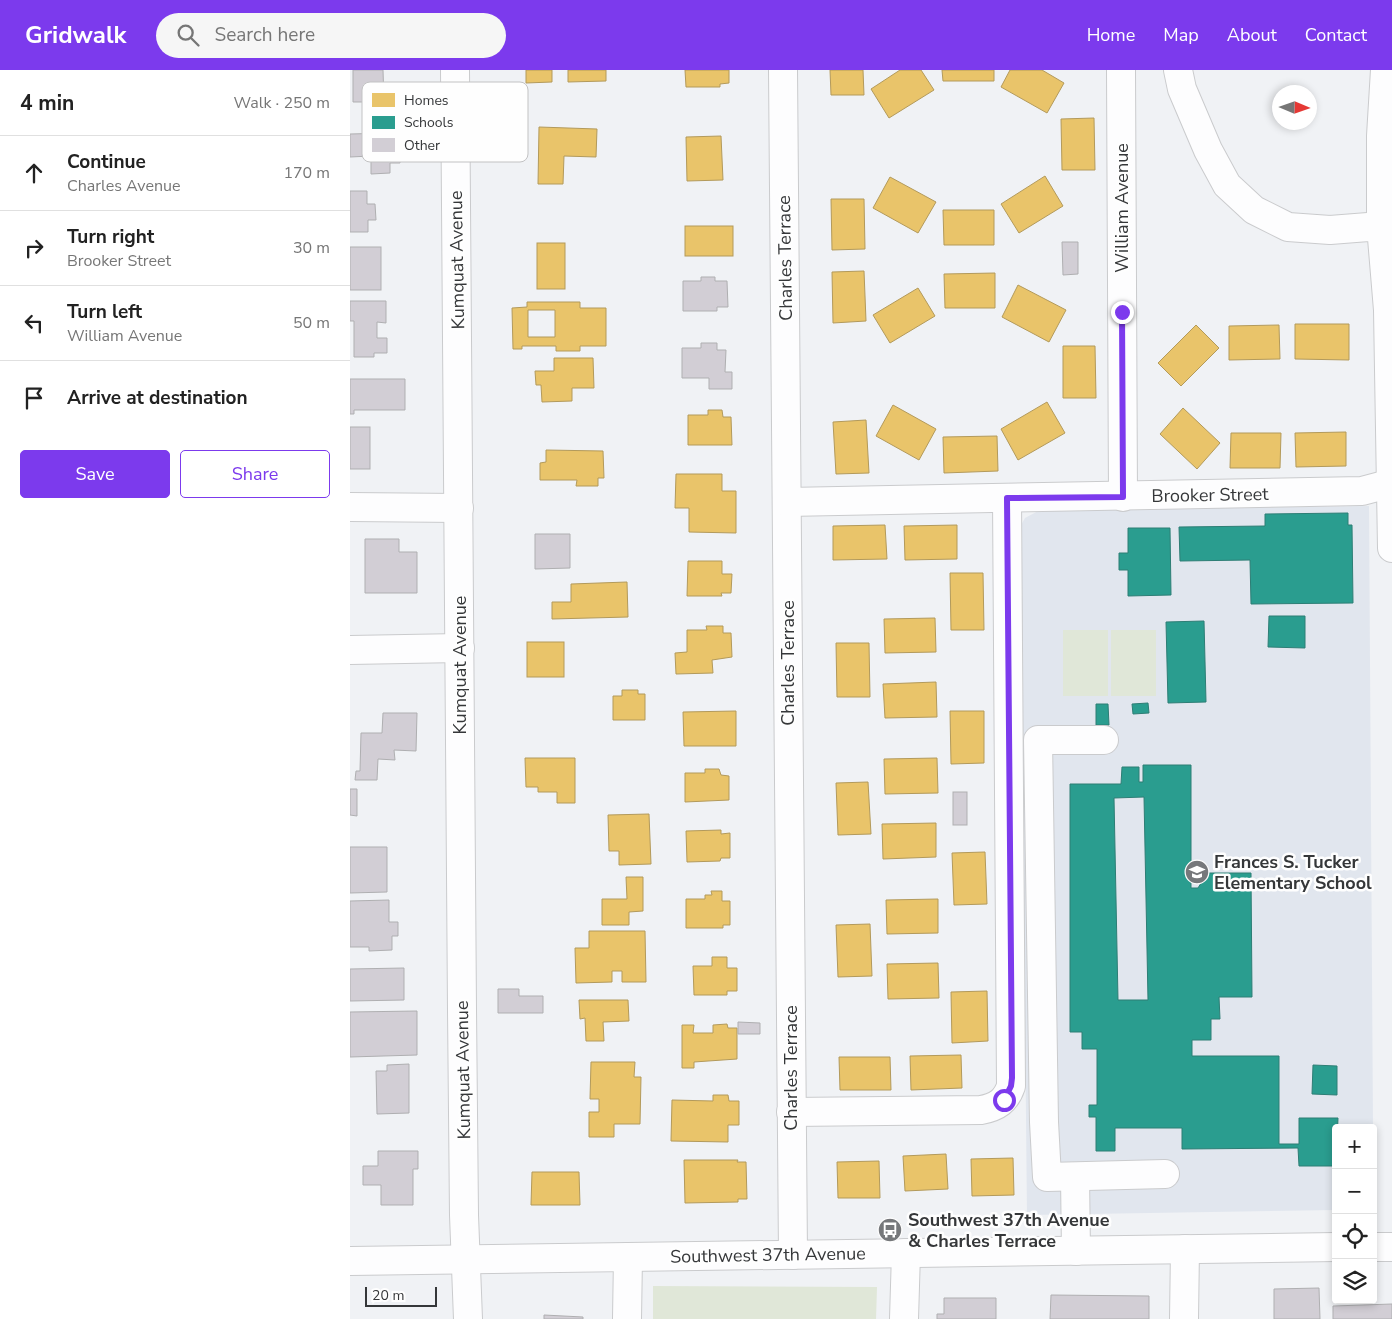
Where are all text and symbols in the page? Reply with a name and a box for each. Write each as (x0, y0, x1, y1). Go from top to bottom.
search box (156, 13, 506, 58)
text: Gridwalk (25, 19, 126, 51)
icon: search (174, 21, 202, 49)
text: Search here (214, 22, 315, 48)
text: Home (1087, 23, 1135, 47)
text: Map (1163, 23, 1199, 47)
text: About (1227, 23, 1277, 47)
text: Contact (1305, 23, 1367, 47)
legend (362, 82, 528, 162)
north arrow (1272, 85, 1317, 130)
text: 4 min (20, 89, 74, 117)
text: Homes (404, 91, 449, 110)
text: Walk · 250 m (234, 92, 330, 114)
text: Schools (404, 113, 454, 132)
text: Other (404, 136, 440, 155)
street label: William Avenue (1110, 143, 1134, 273)
text: Continue (67, 149, 146, 175)
icon: ahead (20, 159, 48, 187)
text: 170 m (283, 162, 330, 184)
text: Charles Avenue (67, 175, 181, 197)
street label: Kumquat Avenue (444, 190, 470, 330)
street label: Charles Terrace (772, 195, 798, 321)
text: Turn right (67, 224, 154, 250)
icon: right (20, 234, 48, 262)
text: 30 m (293, 237, 330, 259)
text: Brooker Street (67, 250, 171, 272)
text: Turn left (67, 299, 142, 325)
route end (1111, 301, 1134, 324)
icon: left (20, 309, 48, 337)
text: 50 m (293, 312, 330, 334)
text: William Avenue (67, 325, 182, 347)
icon: arrive (20, 384, 48, 412)
text: Arrive at destination (67, 385, 248, 411)
button: Save (20, 450, 170, 498)
button: Share (180, 450, 330, 498)
street label: Brooker Street (1151, 482, 1269, 508)
street label: Kumquat Avenue (448, 596, 472, 734)
street label: Charles Terrace (776, 600, 800, 726)
place label: Frances S. Tucker Elementary School (1214, 850, 1372, 895)
school or university icon: Frances S. Tucker Elementary School (1184, 859, 1210, 885)
street label: Kumquat Avenue (450, 1000, 476, 1140)
street label: Charles Terrace (779, 1005, 803, 1131)
route start (993, 1089, 1016, 1112)
map controls (1332, 1124, 1377, 1304)
button: + (1332, 1124, 1377, 1169)
button: − (1332, 1169, 1377, 1214)
place label: Southwest 37th Avenue & Charles Terrace (908, 1208, 1110, 1253)
button: locate (1332, 1214, 1377, 1259)
bus stop icon: Southwest 37th Avenue & Charles Terrace (877, 1217, 903, 1243)
street label: Southwest 37th Avenue (670, 1241, 866, 1269)
button: layers (1332, 1259, 1377, 1304)
scale bar (365, 1284, 438, 1307)
text: 20 m (372, 1286, 404, 1305)

